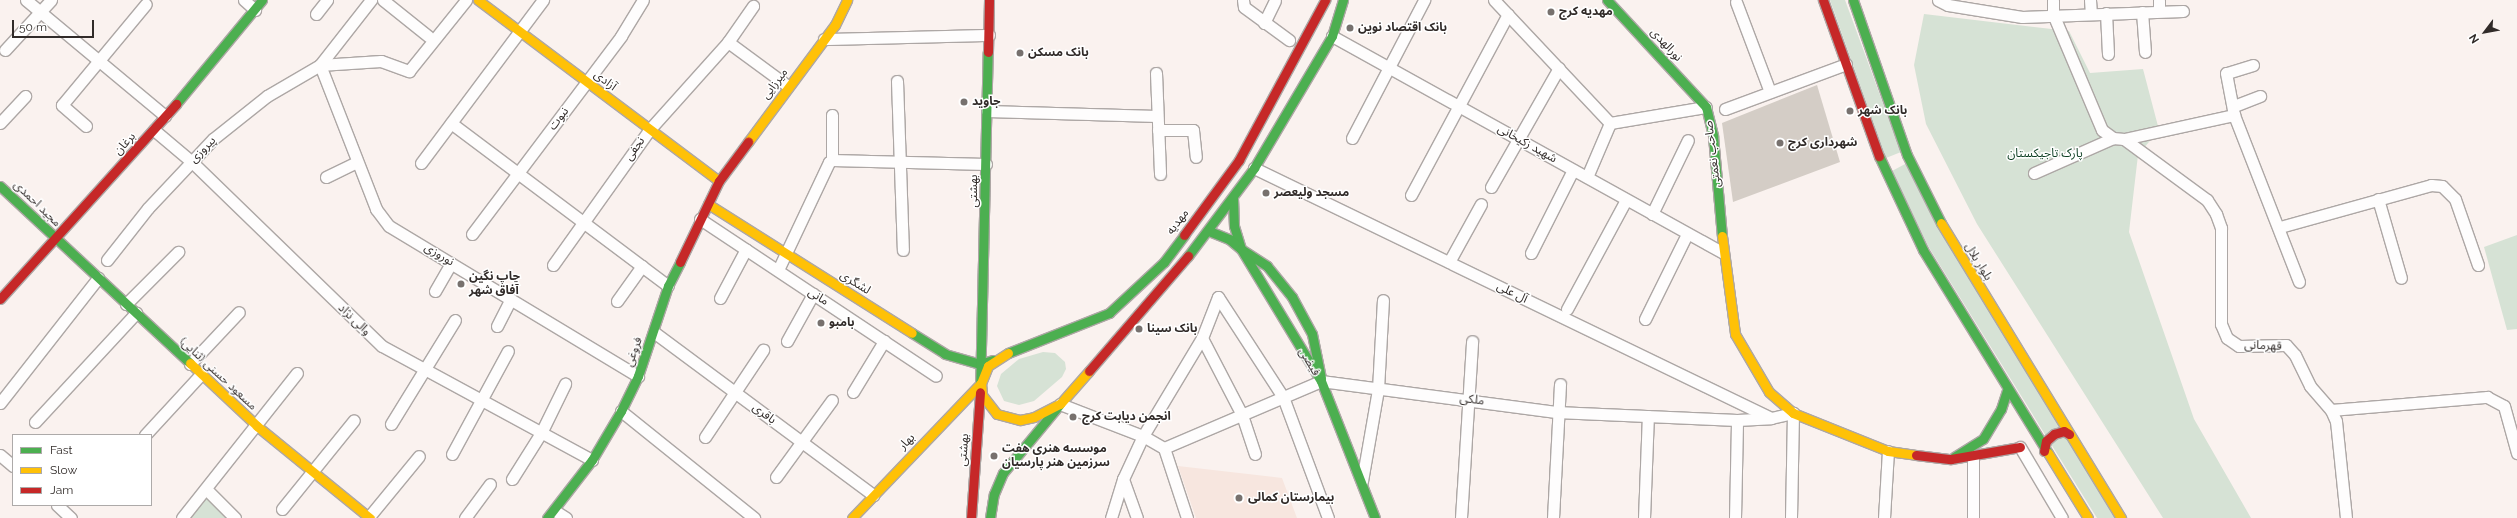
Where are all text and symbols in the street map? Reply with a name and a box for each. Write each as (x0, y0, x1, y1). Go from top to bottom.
place label: مهدیه کرج (1559, 5, 1613, 19)
marker: مهدیه کرج (1546, 7, 1556, 17)
scale bar (14, 12, 96, 38)
north arrow (2465, 12, 2505, 52)
text: 50 m (19, 20, 47, 34)
place label: بانک اقتصاد نوین (1358, 21, 1447, 35)
marker: بانک اقتصاد نوین (1345, 23, 1355, 33)
street label: نورالهدی (1647, 25, 1685, 65)
text: N (2467, 32, 2482, 46)
place label: بانک مسکن (1028, 46, 1089, 60)
marker: بانک مسکن (1015, 48, 1025, 58)
street label: میرزایی (759, 66, 791, 102)
street label: آزادی (591, 68, 619, 94)
place label: جاوید (972, 95, 1000, 109)
marker: جاوید (959, 97, 969, 107)
place label: بانک شهر (1858, 104, 1907, 118)
street label: نبوت (546, 105, 572, 133)
marker: بانک شهر (1845, 106, 1855, 116)
street label: صاحب نعمتی (1702, 120, 1724, 188)
street label: شهید زکیخانی (1495, 122, 1559, 166)
street label: برغان (111, 130, 139, 158)
street label: پیروزی (187, 134, 219, 166)
street label: نجفی (622, 134, 648, 164)
place label: شهرداری کرج (1788, 136, 1858, 150)
marker: شهرداری کرج (1775, 138, 1785, 148)
park label: پارک تاجیکستان (2007, 147, 2083, 161)
street label: بهشتی (967, 175, 981, 207)
street label: مجید احمدی (10, 178, 64, 230)
place label: مسجد ولیعصر (1274, 186, 1349, 200)
marker: مسجد ولیعصر (1261, 188, 1271, 198)
street label: مهدیه (1164, 206, 1192, 238)
street label: نوروزی (421, 241, 457, 269)
street label: بلوار بلال (1961, 241, 1995, 283)
street label: لشگری (837, 268, 873, 298)
place label: چاپ نگین آفاق شهر (469, 270, 520, 298)
marker: چاپ نگین آفاق شهر (456, 279, 466, 289)
street label: آل علی (1494, 279, 1530, 307)
street label: مانی (805, 285, 831, 309)
street label: والی نژاد (335, 301, 373, 339)
place label: بامبو (829, 316, 854, 330)
marker: بامبو (816, 318, 826, 328)
place label: بانک سینا (1147, 322, 1197, 336)
marker: بانک سینا (1134, 324, 1144, 334)
street label: مسعود حسنی (ثنایی) (176, 334, 260, 414)
street label: فروغی (622, 335, 646, 369)
street label: قهرمانی (2244, 338, 2282, 354)
street label: فیضی (1295, 345, 1323, 379)
street label: ملکی (1459, 391, 1485, 409)
street label: باقری (749, 400, 779, 428)
place label: انجمن دیابت کرج (1082, 410, 1171, 424)
marker: انجمن دیابت کرج (1067, 411, 1079, 423)
street label: بهار (896, 431, 918, 453)
street label: بهشتى (956, 433, 972, 467)
legend (12, 434, 152, 506)
place label: موسسه هنری هفت سرزمین هنر پارسیان (1002, 442, 1110, 470)
text: Fast (50, 443, 73, 457)
marker: موسسه هنری هفت سرزمین هنر پارسیان (989, 451, 999, 461)
text: Slow (50, 463, 77, 477)
text: Jam (50, 483, 73, 497)
place label: بیمارستان کمالی (1248, 491, 1334, 505)
marker: بیمارستان کمالی (1233, 492, 1245, 504)

